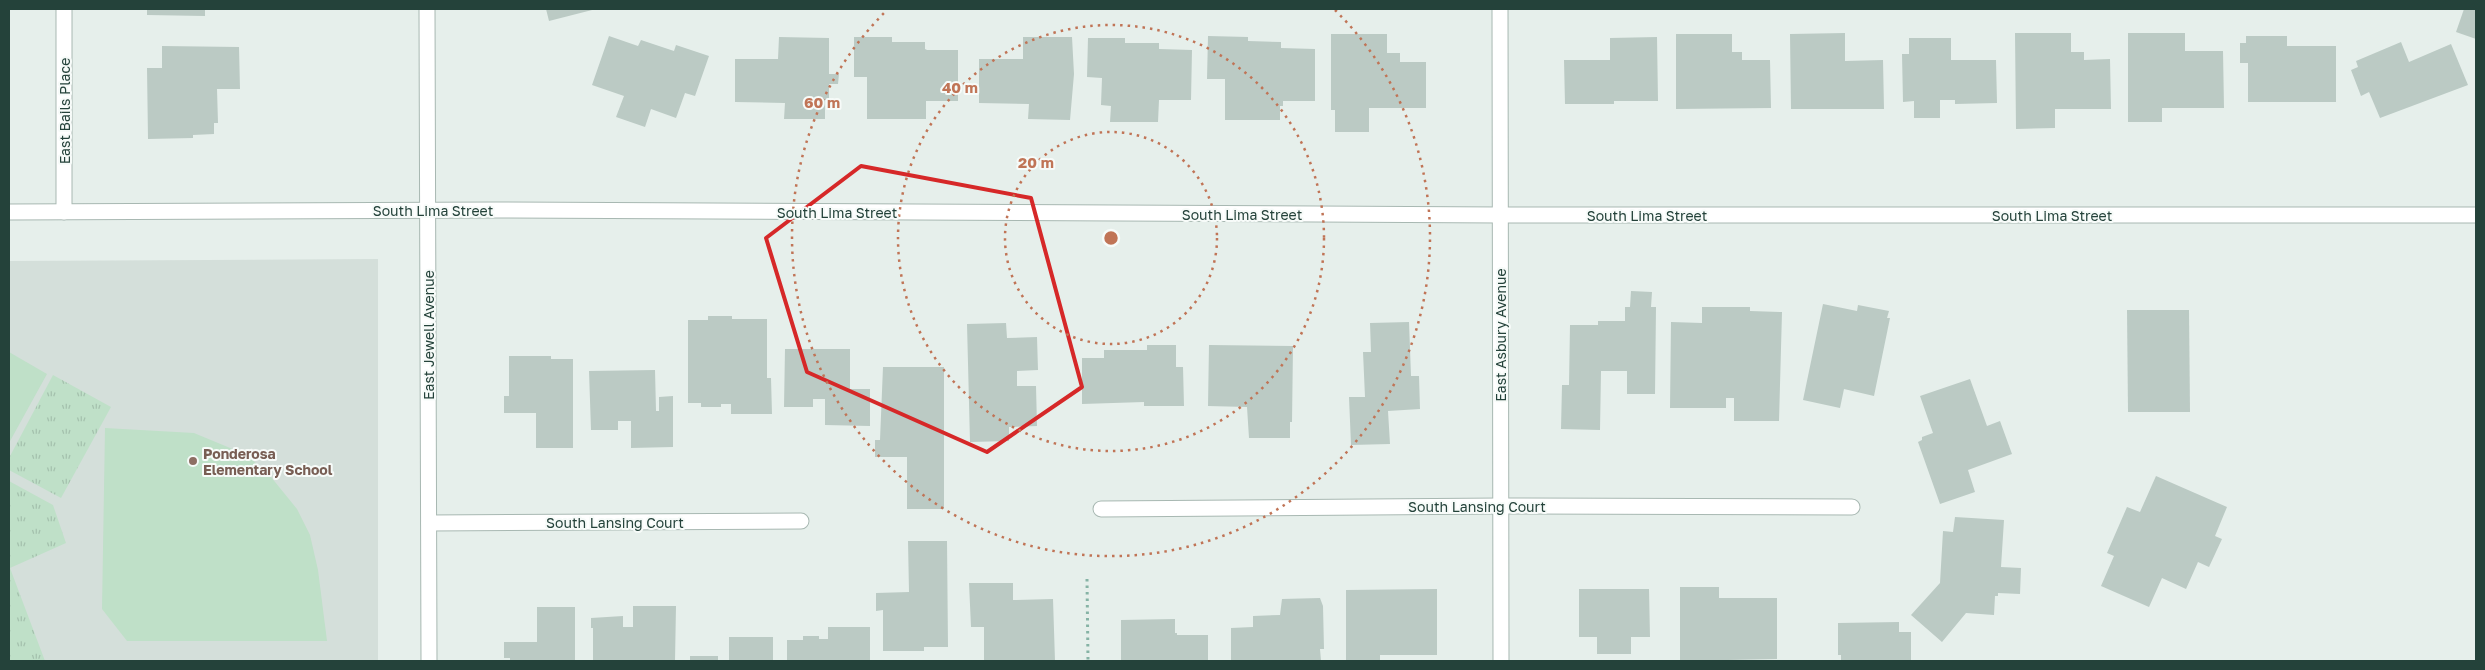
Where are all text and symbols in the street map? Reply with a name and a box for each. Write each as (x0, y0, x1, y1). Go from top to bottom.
street label: East Bails Place (56, 58, 73, 164)
text: 40 m (942, 78, 978, 96)
text: 60 m (804, 93, 840, 111)
text: 20 m (1018, 153, 1054, 171)
street label: South Lima Street (373, 202, 493, 219)
street label: South Lima Street (777, 204, 897, 221)
street label: South Lima Street (1182, 206, 1302, 223)
street label: South Lima Street (1587, 207, 1707, 224)
street label: South Lima Street (1992, 207, 2112, 224)
centre of rings (1102, 229, 1120, 247)
street label: East Asbury Avenue (1492, 268, 1509, 402)
street label: East Jewell Avenue (420, 270, 437, 400)
place label: Ponderosa Elementary School (203, 445, 333, 478)
marker: Ponderosa Elementary School (187, 455, 199, 467)
street label: South Lansing Court (1408, 498, 1546, 515)
street label: South Lansing Court (546, 514, 684, 531)

